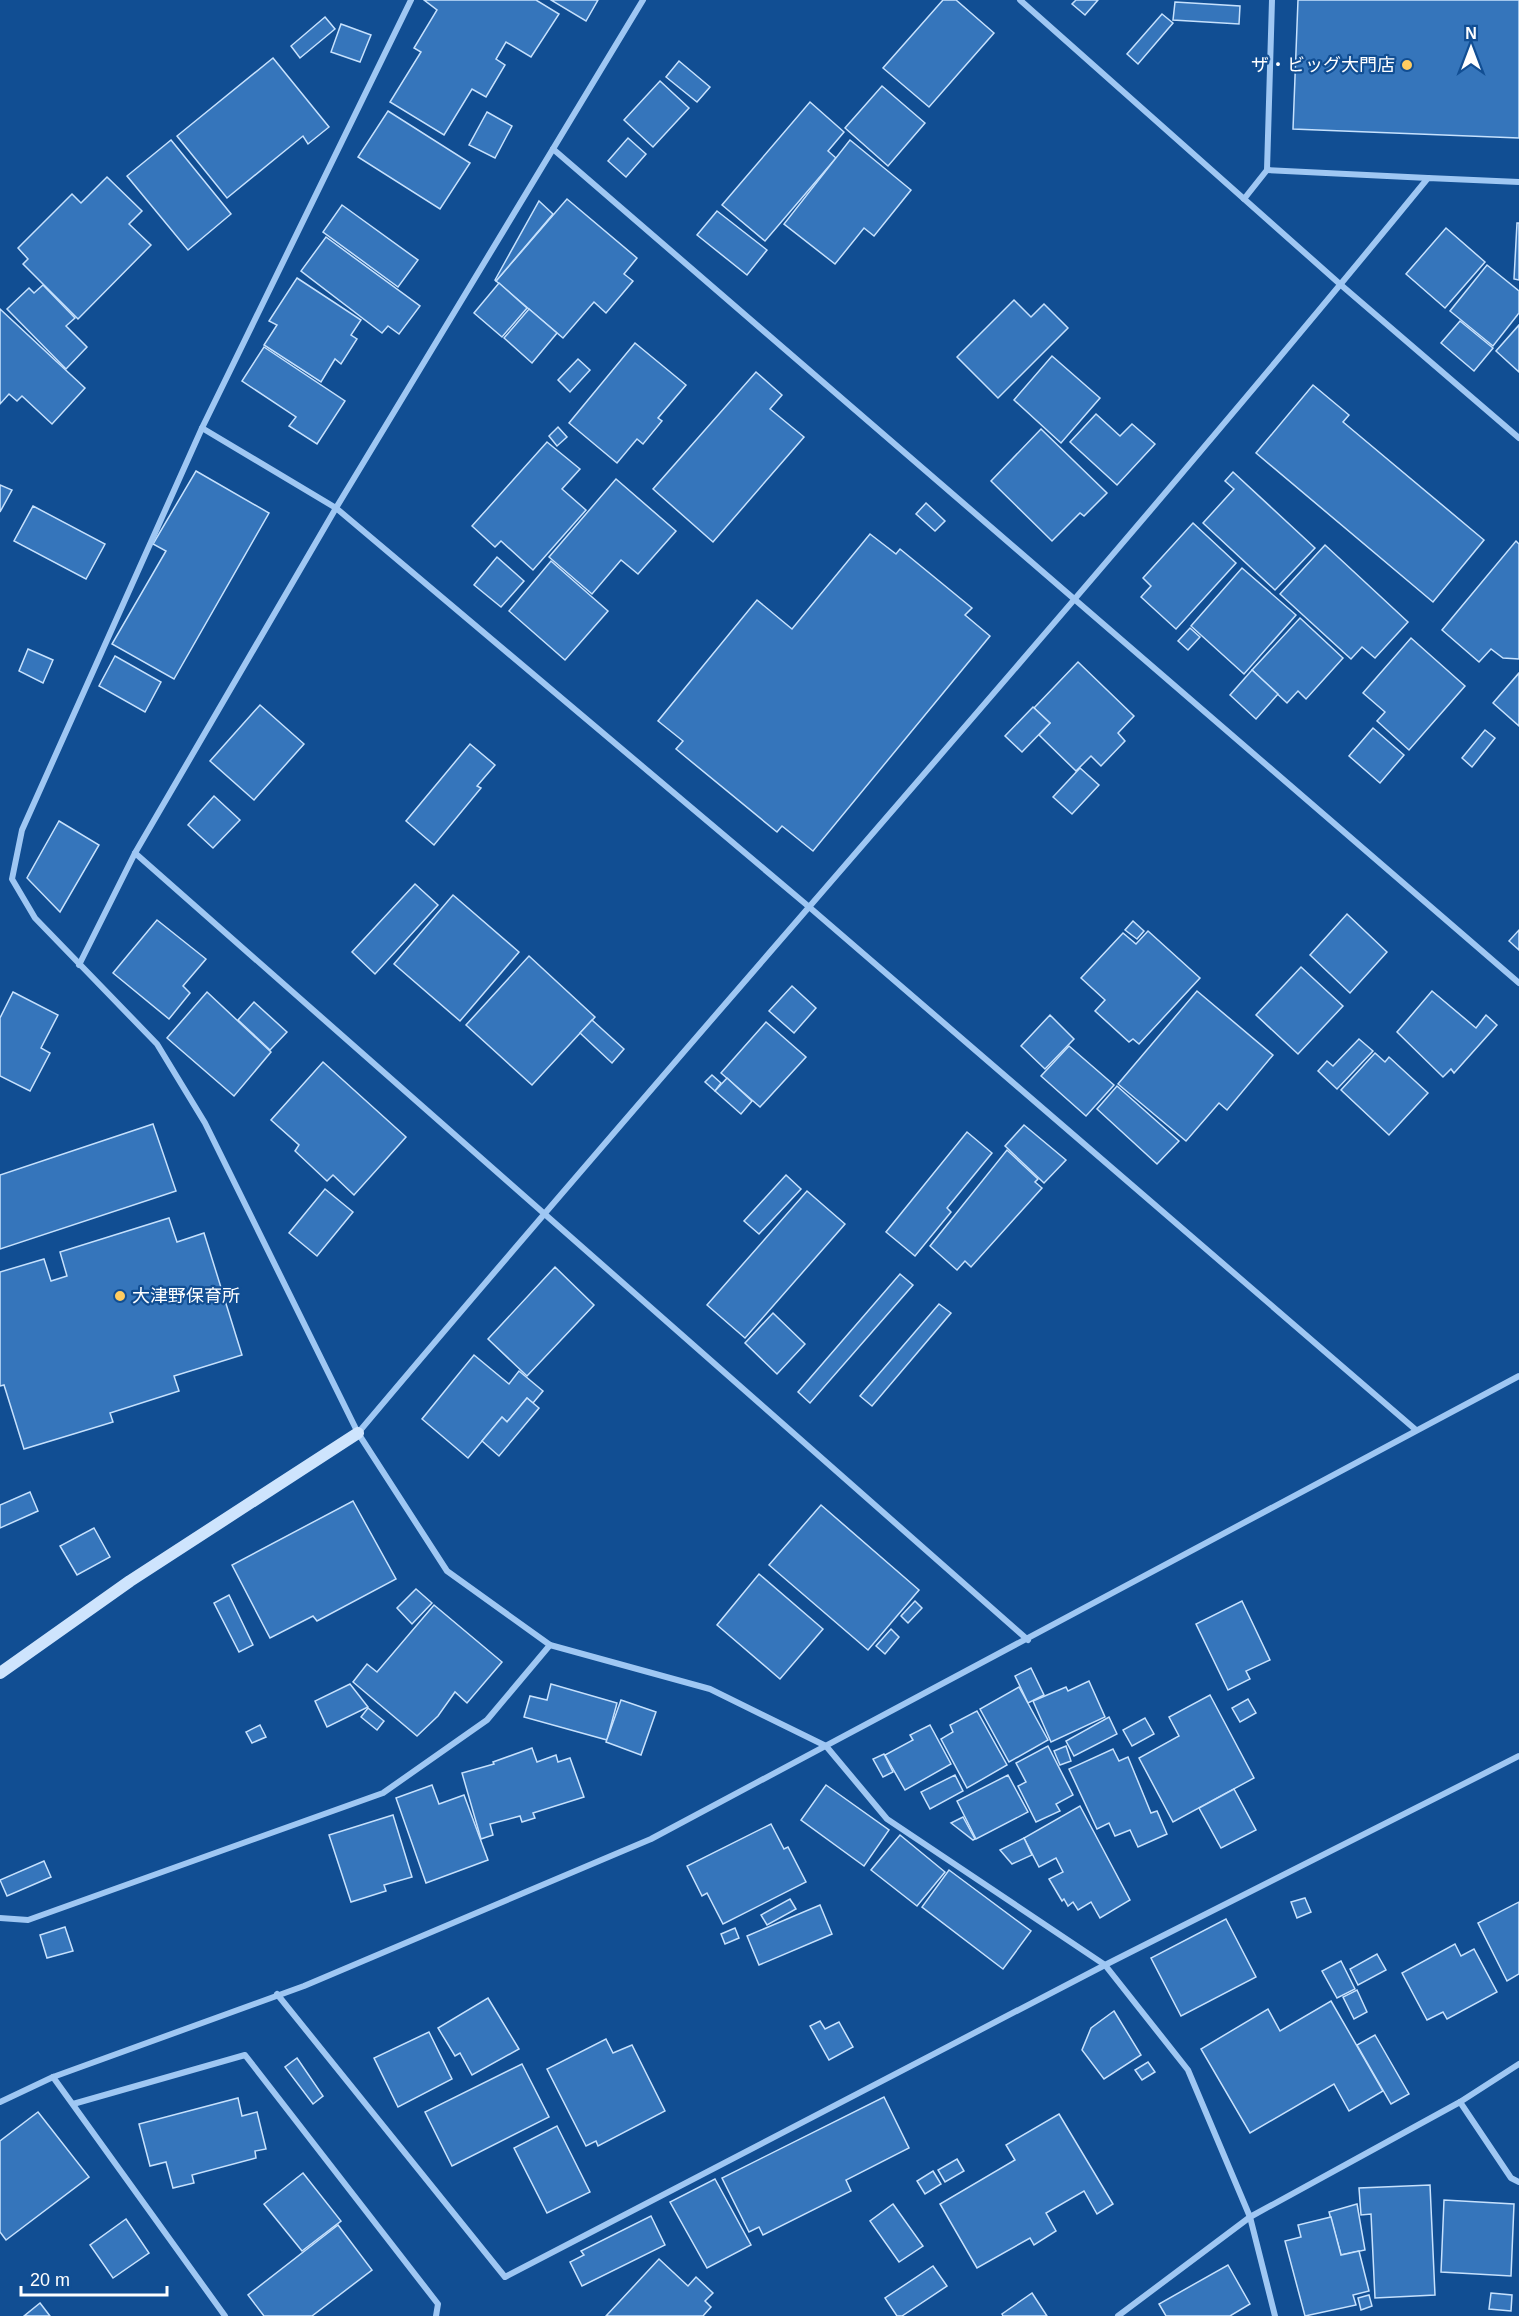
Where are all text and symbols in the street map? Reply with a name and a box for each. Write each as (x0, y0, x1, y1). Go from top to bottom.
north arrow (1441, 18, 1501, 78)
text: N (1465, 25, 1477, 42)
place label: ザ・ビッグ大門店 (1251, 55, 1395, 75)
marker: ザ・ビッグ大門店 (1400, 58, 1414, 72)
place label: 大津野保育所 (132, 1286, 240, 1306)
marker: 大津野保育所 (113, 1289, 127, 1303)
scale bar (21, 2259, 166, 2297)
text: 20 m (30, 2270, 70, 2290)

